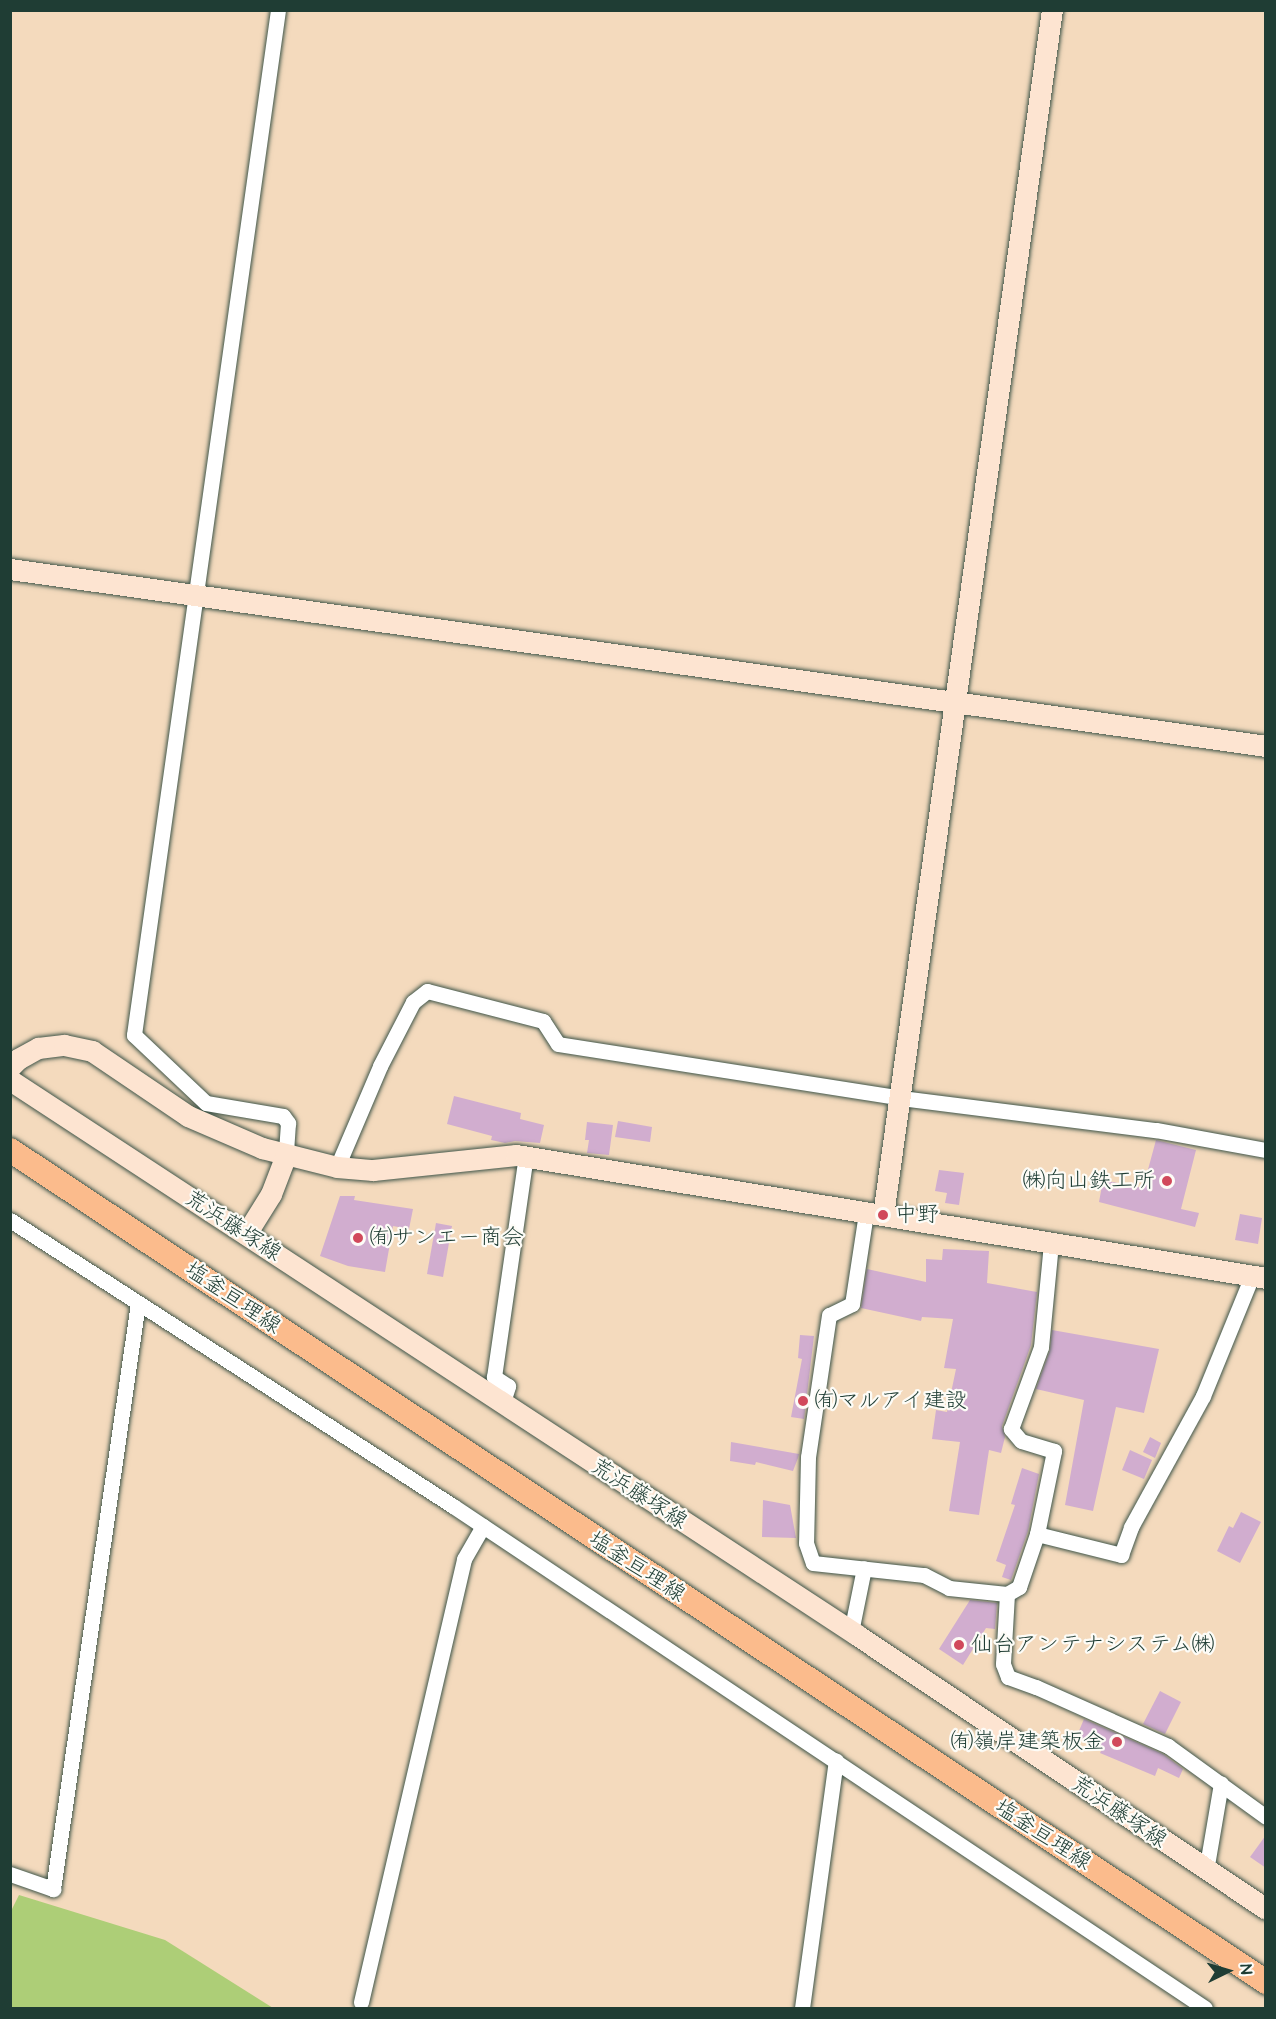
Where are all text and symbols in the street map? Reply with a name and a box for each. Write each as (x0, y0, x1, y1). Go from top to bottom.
place label: ㈱向山鉄工所 (1023, 1168, 1155, 1194)
marker: ㈱向山鉄工所 (1160, 1174, 1174, 1188)
street label: 荒浜藤塚線 (180, 1185, 286, 1267)
place label: 中野 (895, 1202, 939, 1228)
marker: 中野 (876, 1208, 890, 1222)
place label: ㈲サンエー商会 (370, 1225, 524, 1251)
marker: ㈲サンエー商会 (351, 1231, 365, 1245)
street label: 塩釜亘理線 (180, 1256, 286, 1340)
place label: ㈲マルアイ建設 (815, 1388, 969, 1414)
marker: ㈲マルアイ建設 (796, 1394, 810, 1408)
street label: 荒浜藤塚線 (586, 1453, 692, 1535)
street label: 塩釜亘理線 (584, 1526, 690, 1608)
place label: 仙台アンテナシステム㈱ (971, 1632, 1213, 1658)
marker: 仙台アンテナシステム㈱ (952, 1638, 966, 1652)
place label: ㈲嶺岸建築板金 (951, 1729, 1105, 1755)
marker: ㈲嶺岸建築板金 (1110, 1735, 1124, 1749)
street label: 荒浜藤塚線 (1066, 1770, 1172, 1854)
street label: 塩釜亘理線 (990, 1794, 1096, 1876)
north arrow (1198, 1941, 1258, 2001)
text: N (1235, 1963, 1257, 1975)

